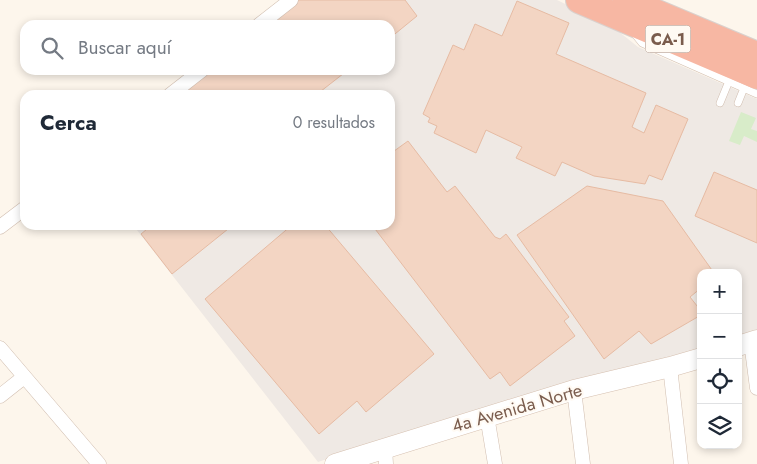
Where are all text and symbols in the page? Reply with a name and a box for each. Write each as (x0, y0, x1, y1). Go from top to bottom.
search box (20, 20, 395, 75)
road number: CA-1 (646, 26, 690, 52)
icon: search (38, 34, 66, 62)
text: Buscar aquí (78, 34, 172, 61)
text: Cerca (40, 108, 97, 138)
text: 0 resultados (293, 111, 375, 134)
map controls (697, 269, 742, 449)
button: + (697, 269, 742, 314)
button: − (697, 314, 742, 359)
button: locate (697, 359, 742, 404)
street label: 4a Avenida Norte (449, 377, 585, 439)
button: layers (697, 404, 742, 449)

